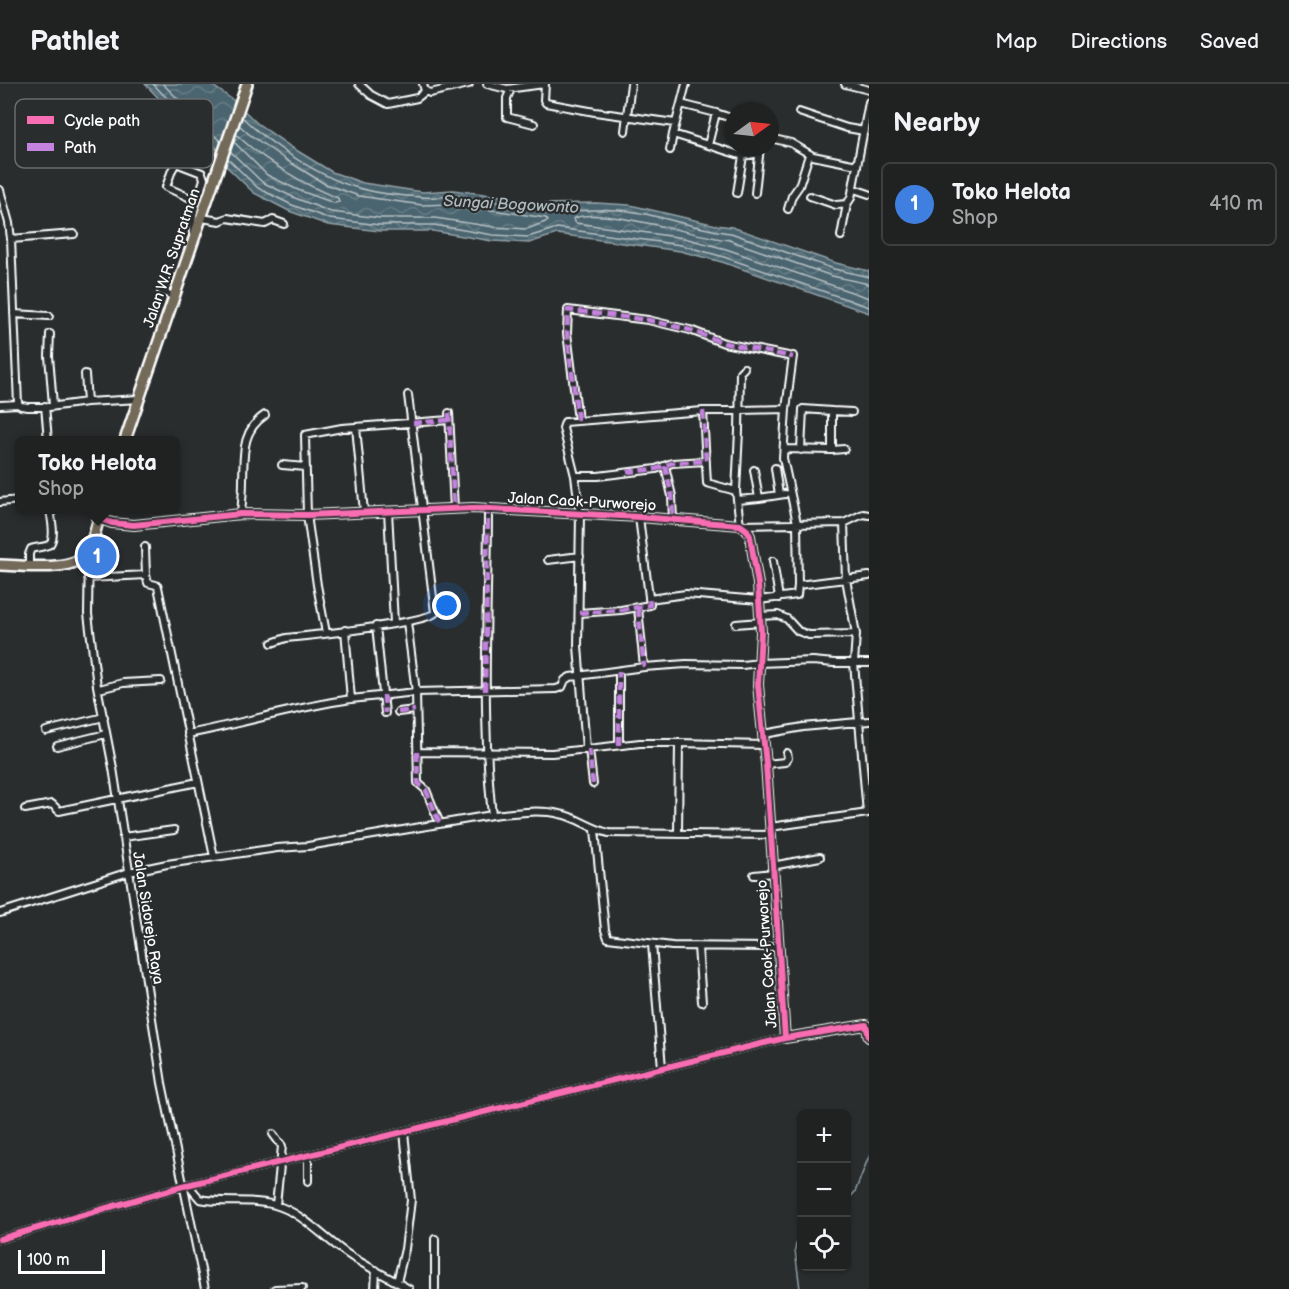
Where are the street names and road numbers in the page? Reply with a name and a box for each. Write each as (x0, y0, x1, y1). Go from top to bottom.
street label: Jalan W.R. Supratman (139, 186, 205, 330)
street label: Jalan Caok-Purworejo (507, 489, 657, 515)
street label: Jalan Sidorejo Raya (128, 850, 168, 986)
street label: Jalan Caok-Purworejo (752, 879, 782, 1029)

